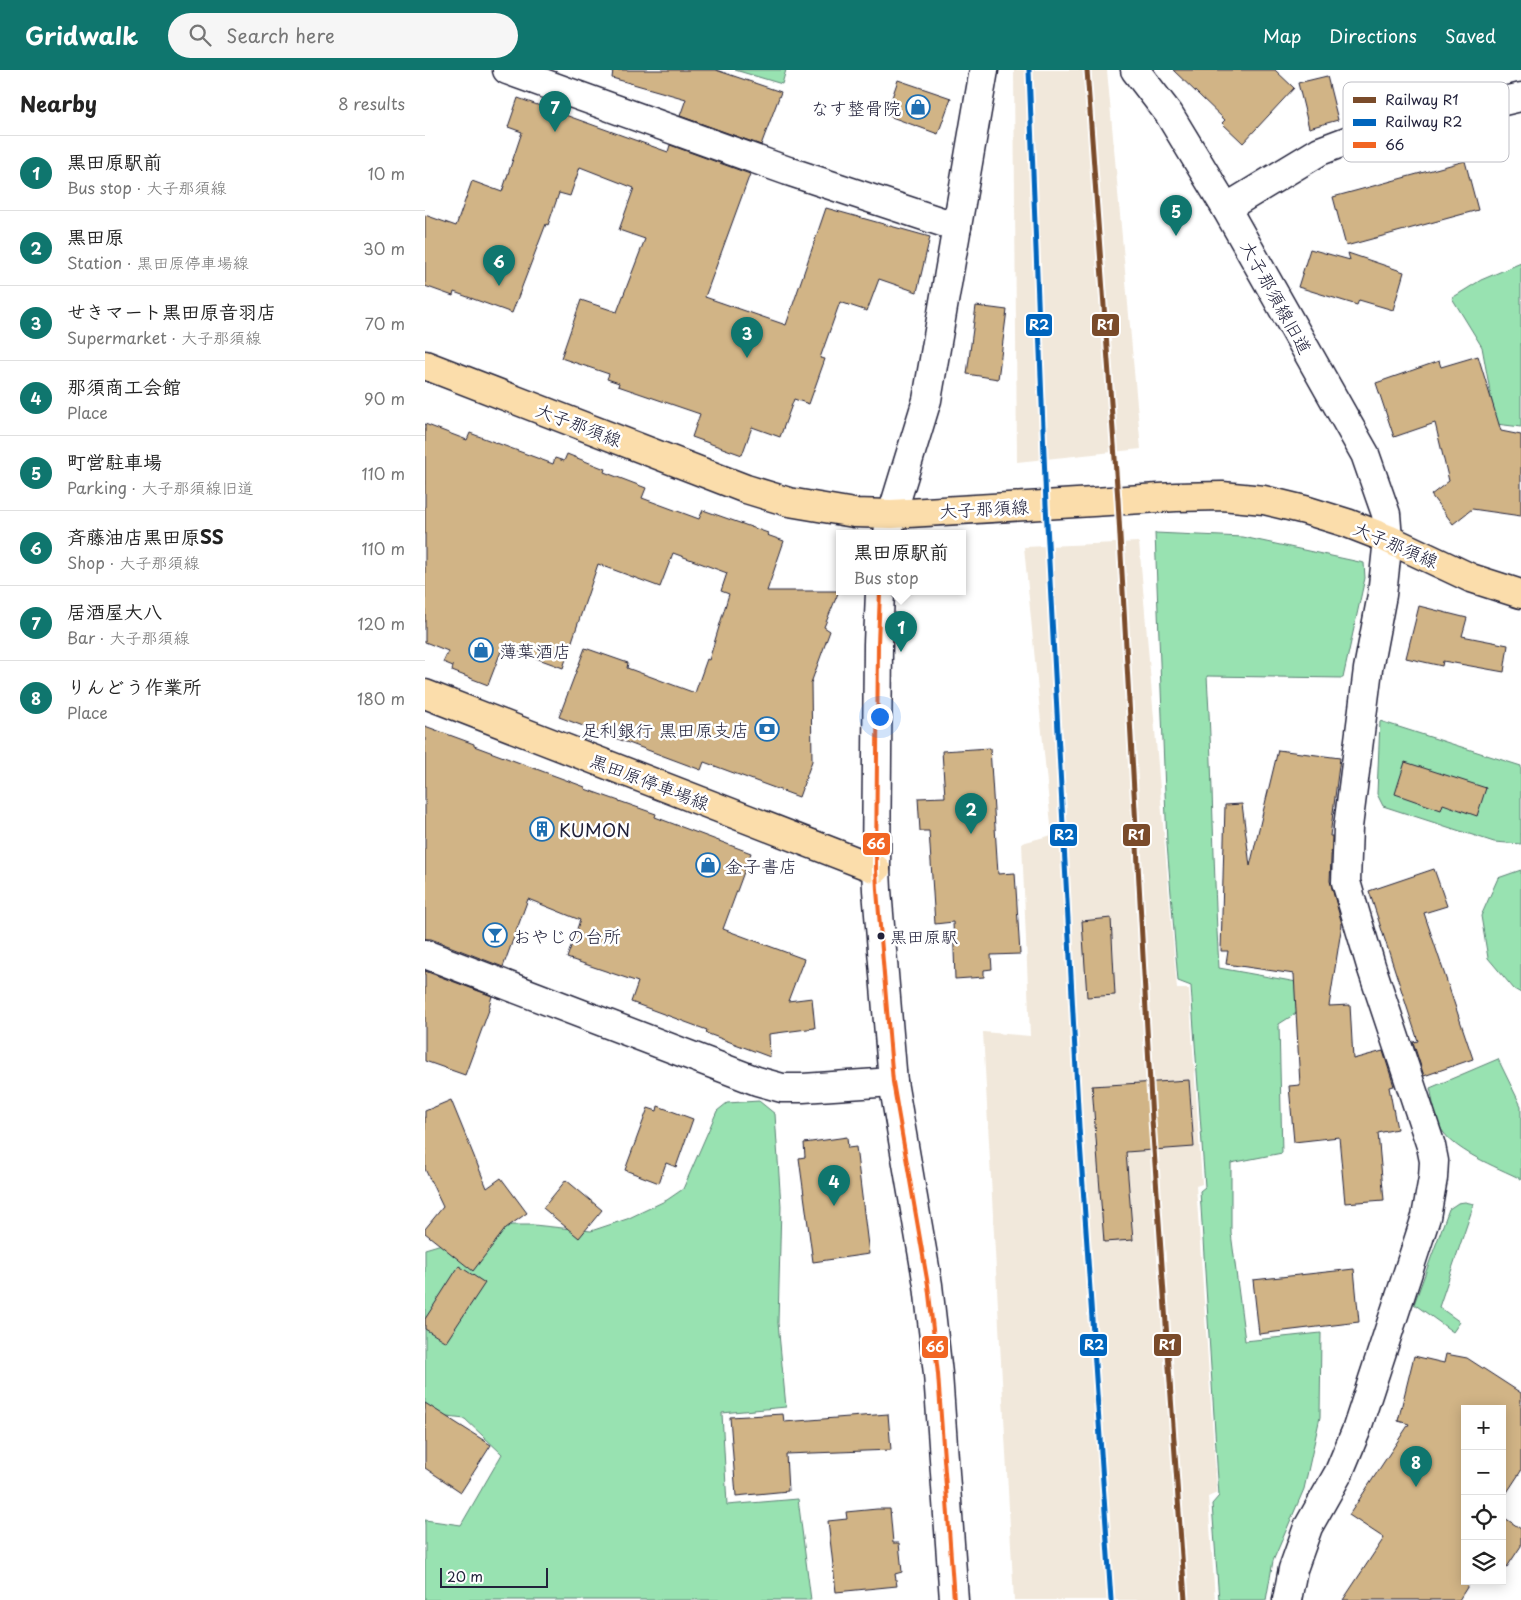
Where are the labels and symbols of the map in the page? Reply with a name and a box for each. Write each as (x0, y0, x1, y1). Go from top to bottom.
legend (1343, 82, 1509, 162)
text: Railway R1 (1385, 89, 1458, 110)
pin: 7 (539, 91, 571, 132)
place label: なす整骨院 (811, 94, 901, 121)
shop icon: なす整骨院 (905, 94, 931, 120)
text: Railway R2 (1385, 111, 1462, 132)
text: 66 (1385, 134, 1404, 155)
pin: 5 (1160, 195, 1192, 236)
street label: 大子那須線旧道 (1235, 235, 1319, 359)
pin: 6 (483, 245, 515, 286)
line badge: R2 (1025, 313, 1053, 337)
line badge: R1 (1091, 313, 1120, 337)
text: R2 (1029, 314, 1049, 335)
text: R1 (1097, 314, 1114, 335)
pin: 3 (731, 317, 763, 358)
street label: 大子那須線 (532, 395, 626, 453)
street label: 大子那須線 (938, 492, 1030, 524)
street label: 大子那須線 (1349, 514, 1443, 574)
pin: 1 (885, 611, 917, 652)
shop icon: 薄葉酒店 (468, 637, 494, 663)
place label: 薄葉酒店 (499, 637, 571, 664)
your location (867, 704, 893, 730)
place label: 足利銀行 黒田原支店 (581, 716, 749, 743)
bank icon: 足利銀行 黒田原支店 (754, 716, 780, 742)
street label: 黒田原停車場線 (586, 746, 714, 816)
pin: 2 (955, 793, 987, 834)
building icon: KUMON (529, 816, 555, 842)
place label: KUMON (559, 816, 630, 843)
line badge: R2 (1049, 823, 1078, 847)
line badge: R1 (1122, 823, 1151, 847)
text: R2 (1054, 824, 1074, 845)
text: R1 (1128, 824, 1145, 845)
line badge: 66 (862, 832, 891, 856)
text: 66 (867, 833, 885, 854)
shop icon: 金子書店 (695, 852, 721, 878)
place label: 金子書店 (725, 852, 797, 879)
bar icon: おやじの台所 (482, 922, 508, 948)
place label: おやじの台所 (513, 922, 621, 949)
place label: 黒田原駅 (890, 923, 958, 949)
marker: 黒田原駅 (876, 931, 886, 941)
pin: 4 (818, 1165, 850, 1206)
line badge: R2 (1079, 1333, 1108, 1357)
line badge: R1 (1153, 1333, 1182, 1357)
text: R2 (1084, 1334, 1104, 1355)
text: R1 (1159, 1334, 1176, 1355)
line badge: 66 (921, 1335, 949, 1359)
text: 66 (926, 1336, 944, 1357)
pin: 8 (1400, 1446, 1432, 1487)
scale bar (440, 1565, 547, 1588)

